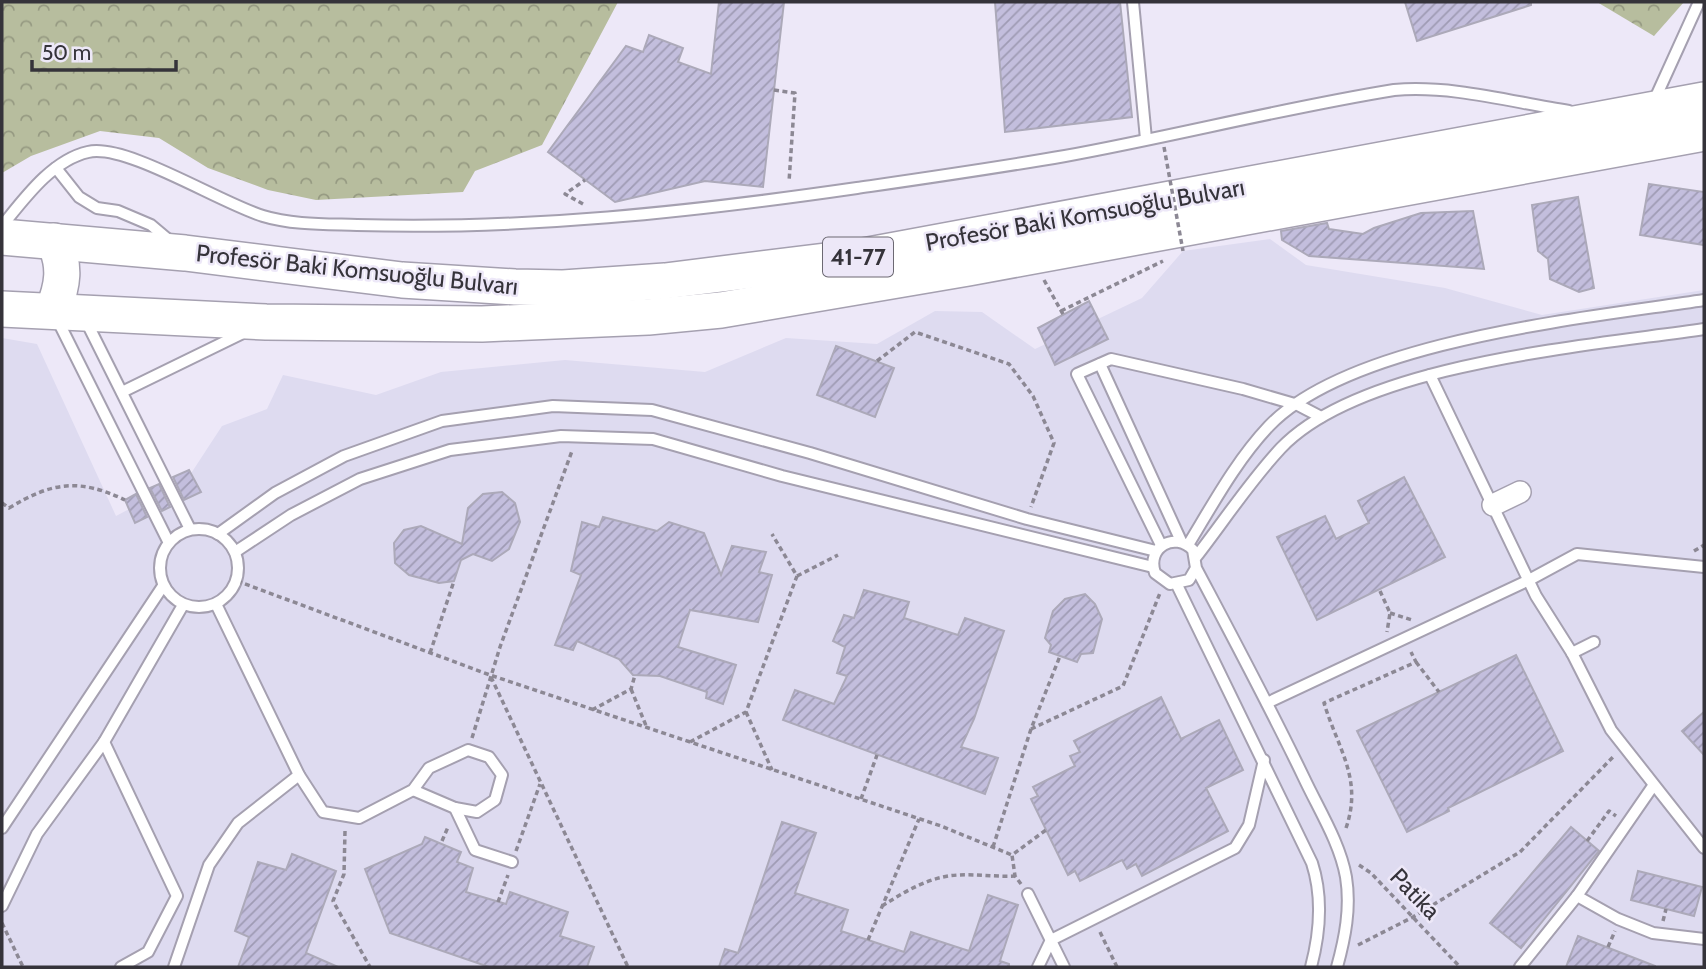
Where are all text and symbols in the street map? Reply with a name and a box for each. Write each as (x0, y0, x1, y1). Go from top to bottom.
scale bar (32, 28, 175, 72)
text: 50 m (42, 40, 91, 65)
street label: Profesör Baki Komsuoğlu Bulvarı (923, 172, 1247, 257)
street label: Profesör Baki Komsuoğlu Bulvarı (195, 238, 519, 301)
road number: 41-77 (823, 238, 893, 276)
street label: Patika (1384, 862, 1447, 926)

